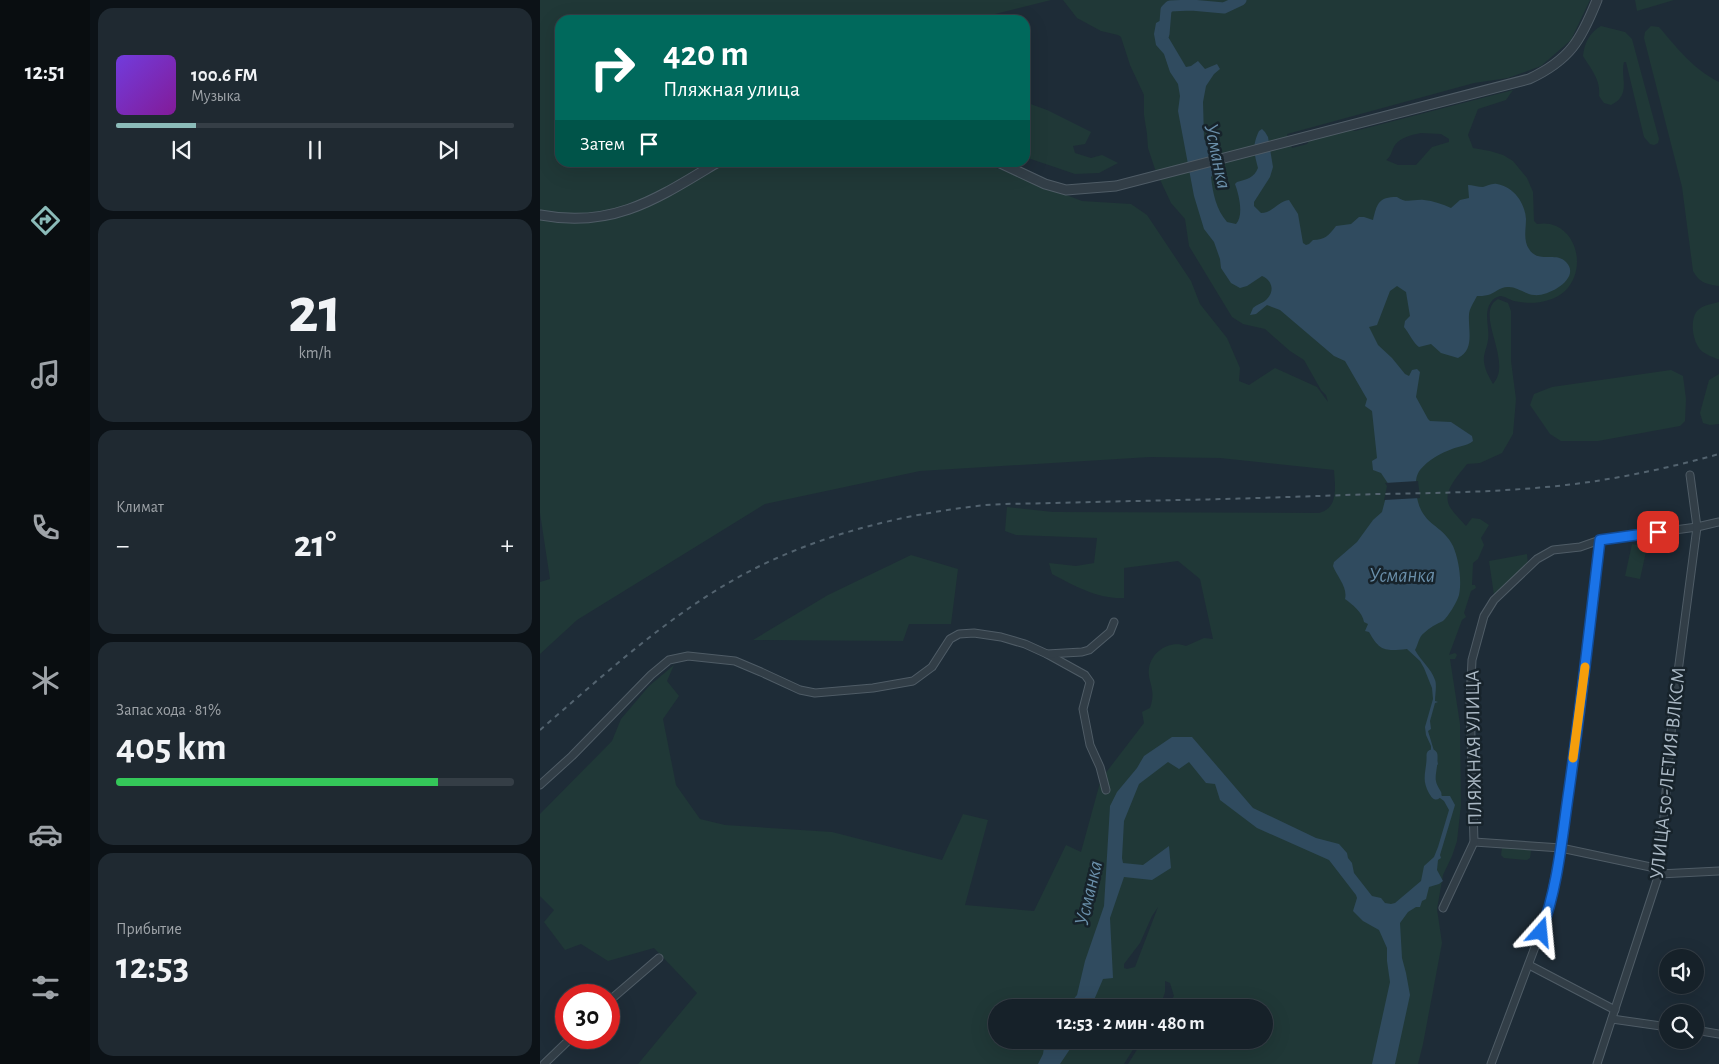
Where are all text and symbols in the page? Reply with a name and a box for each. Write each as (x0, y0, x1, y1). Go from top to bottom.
icon: right (580, 35, 645, 100)
text: 420 m (663, 37, 749, 72)
text: 12:51 (25, 61, 65, 83)
text: 100.6 FM (191, 66, 258, 85)
text: Пляжная улица (663, 78, 800, 100)
text: Музыка (191, 88, 241, 104)
water label: Усманка (1200, 122, 1235, 191)
icon: arrive (635, 130, 663, 158)
text: Затем (580, 135, 625, 154)
icon: previous (168, 136, 196, 164)
icon: pause (301, 136, 329, 164)
icon: next (434, 136, 462, 164)
icon: directions (28, 203, 63, 238)
text: 21 (288, 279, 342, 344)
text: km/h (298, 345, 332, 361)
icon: music (28, 357, 63, 392)
text: Климат (116, 499, 164, 515)
icon: phone (28, 510, 63, 545)
pin (1637, 511, 1679, 553)
icon: arrive (1644, 518, 1672, 546)
text: 21° (294, 526, 336, 564)
text: − (116, 532, 129, 560)
text: + (501, 532, 514, 560)
water label: Усманка (1369, 565, 1435, 586)
icon: climate (28, 663, 63, 698)
street label: УЛИЦА 50-ЛЕТИЯ ВЛКСМ (1647, 666, 1689, 880)
street label: ПЛЯЖНАЯ УЛИЦА (1463, 670, 1485, 826)
text: Запас хода · 81% (116, 702, 221, 718)
text: 405 km (116, 729, 227, 767)
icon: car (28, 817, 63, 852)
water label: Усманка (1071, 859, 1106, 928)
position arrow (1514, 905, 1566, 957)
text: Прибытие (116, 921, 182, 937)
text: 12:53 (116, 948, 189, 986)
map controls (1659, 949, 1704, 1049)
button: sound (1659, 949, 1704, 994)
icon: filters (28, 970, 63, 1005)
speed limit sign: 30 (555, 984, 620, 1049)
button: search (1659, 1004, 1704, 1049)
text: 12:53 · 2 мин · 480 m (1056, 1014, 1205, 1033)

